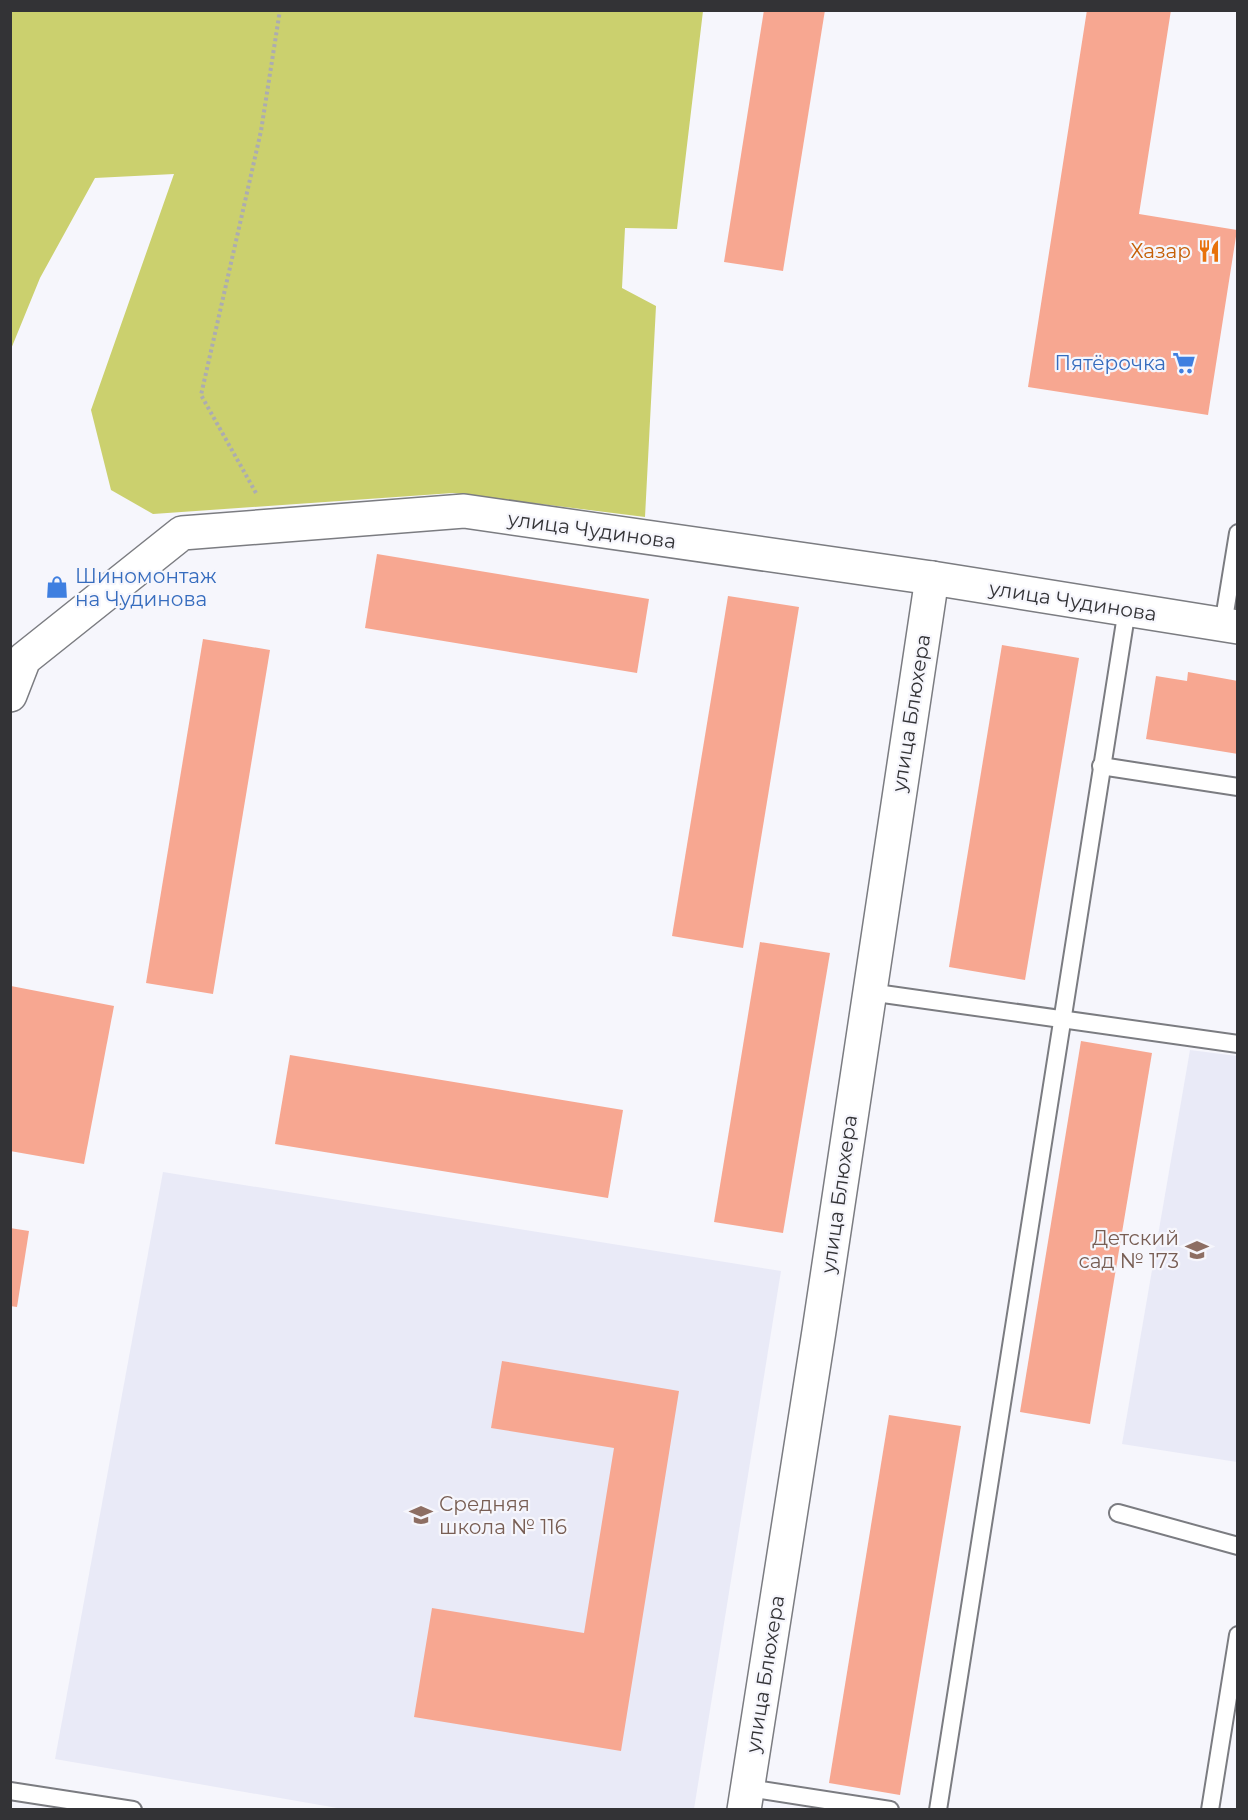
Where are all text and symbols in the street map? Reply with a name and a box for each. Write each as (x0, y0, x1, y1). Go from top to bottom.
restaurant icon: Хазар (1196, 238, 1222, 264)
place label: Хазар (1131, 239, 1191, 263)
supermarket icon: Пятёрочка (1171, 350, 1197, 376)
place label: Пятёрочка (1055, 351, 1166, 375)
street label: улица Чудинова (505, 506, 678, 554)
place label: Шиномонтаж на Чудинова (75, 564, 217, 611)
shop icon: Шиномонтаж на Чудинова (44, 574, 70, 600)
street label: улица Чудинова (986, 576, 1159, 626)
street label: улица Блюхера (887, 632, 935, 795)
street label: улица Блюхера (816, 1113, 862, 1276)
place label: Детский сад № 173 (1078, 1226, 1179, 1273)
school or university icon: Детский сад № 173 (1184, 1237, 1210, 1263)
place label: Средняя школа № 116 (439, 1492, 567, 1539)
school or university icon: Средняя школа № 116 (408, 1502, 434, 1528)
street label: улица Блюхера (741, 1593, 789, 1756)

